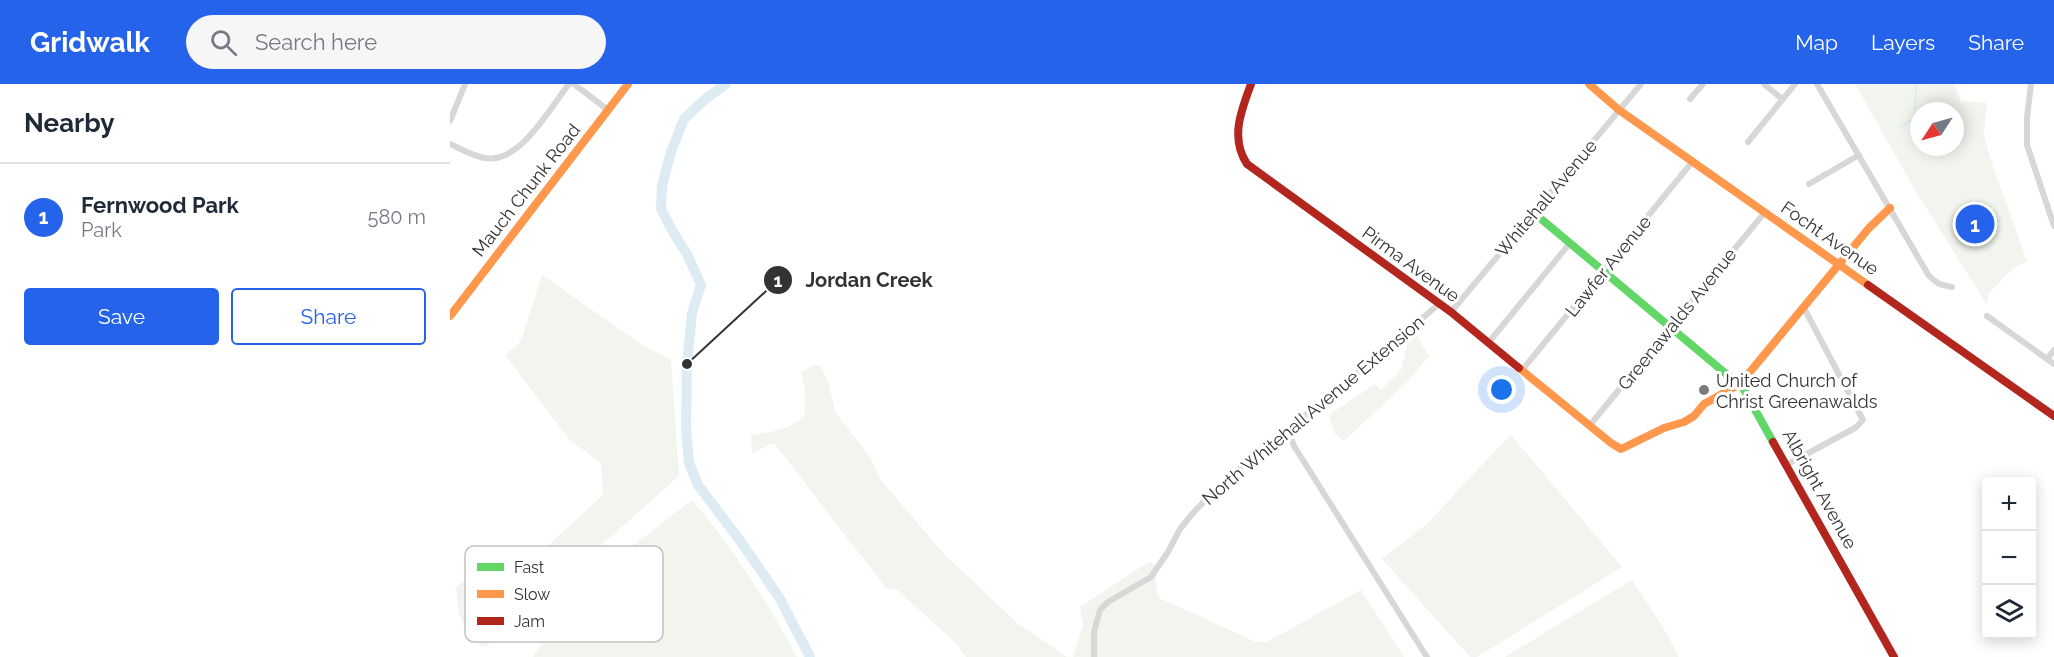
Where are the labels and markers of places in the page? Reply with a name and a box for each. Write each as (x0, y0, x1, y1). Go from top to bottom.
pin: 1 (1956, 202, 1994, 246)
callout: Jordan Creek (763, 261, 944, 299)
place label: United Church of Christ Greenawalds (1716, 370, 1878, 412)
marker: United Church of Christ Greenawalds (1697, 383, 1711, 397)

